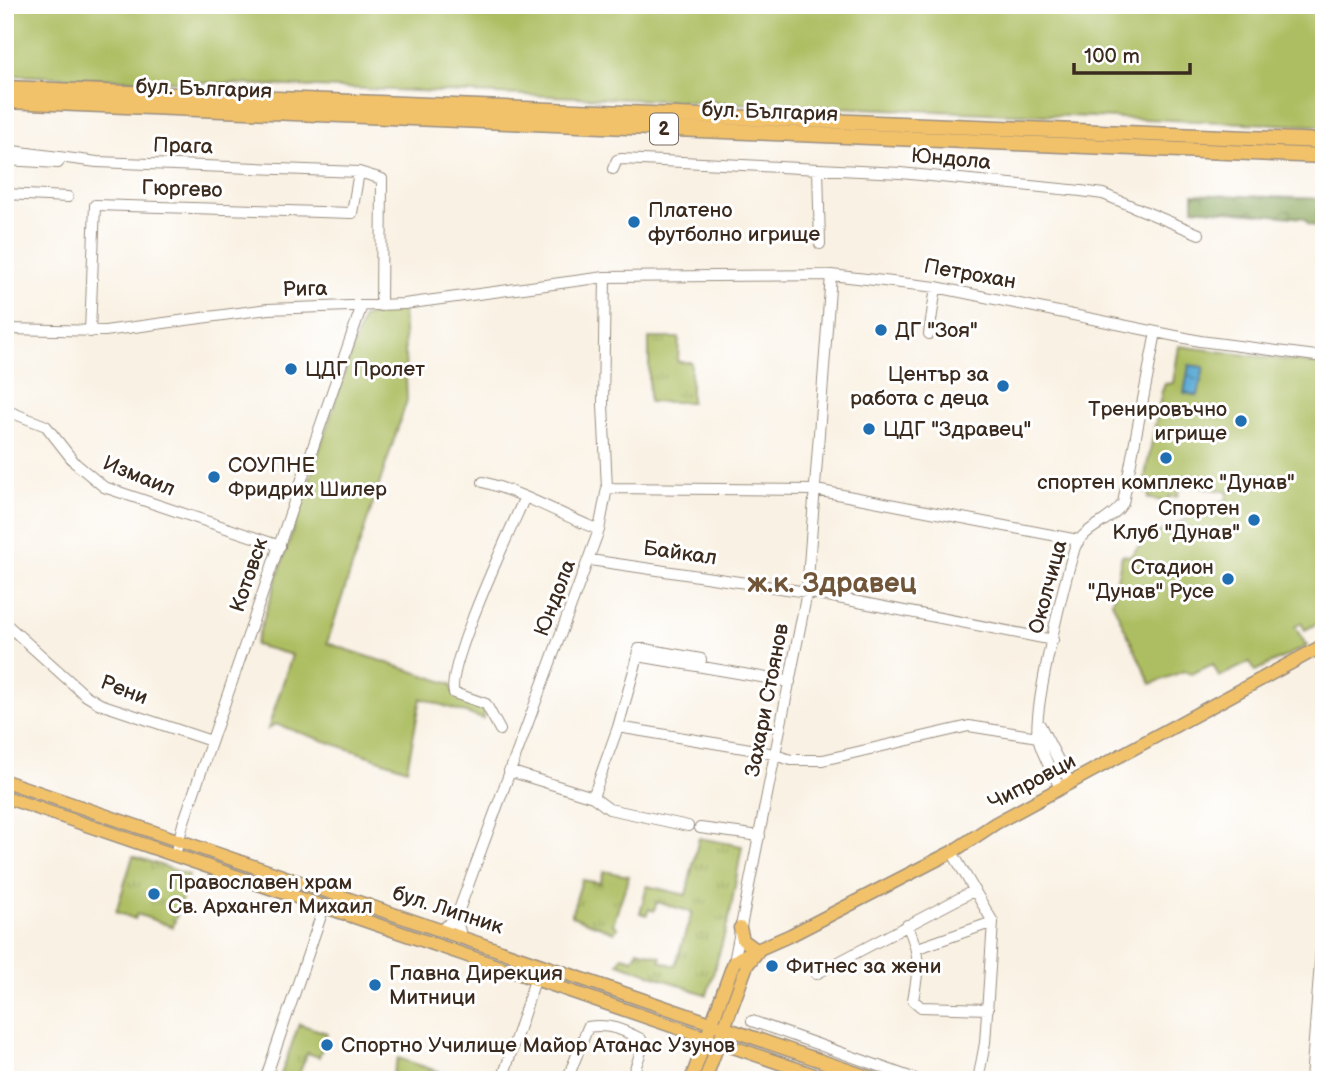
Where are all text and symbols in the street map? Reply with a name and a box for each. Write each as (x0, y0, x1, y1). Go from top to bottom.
scale bar (1074, 32, 1189, 76)
text: 100 m (1084, 44, 1140, 69)
street label: бул. България (135, 74, 273, 104)
street label: бул. България (701, 97, 839, 127)
road number: 2 (650, 113, 678, 144)
street label: Прага (153, 132, 214, 160)
street label: Юндола (910, 143, 993, 175)
street label: Гюргево (141, 175, 223, 203)
place label: Платено футболно игрище (648, 198, 820, 247)
marker: Платено футболно игрище (626, 214, 642, 230)
street label: Петрохан (922, 254, 1018, 294)
street label: Рига (282, 276, 328, 302)
place label: ДГ "Зоя" (895, 318, 978, 343)
marker: ДГ "Зоя" (873, 322, 889, 338)
place label: ЦДГ Пролет (305, 357, 425, 382)
marker: ЦДГ Пролет (283, 361, 299, 377)
place label: Център за работа с деца (850, 362, 990, 411)
marker: Център за работа с деца (995, 378, 1011, 394)
place label: Тренировъчно игрище (1088, 397, 1227, 446)
marker: Тренировъчно игрище (1233, 413, 1249, 429)
place label: ЦДГ "Здравец" (883, 417, 1031, 442)
marker: ЦДГ "Здравец" (861, 421, 877, 437)
street label: Измаил (99, 450, 179, 502)
marker: спортен комплекс "Дунав" (1158, 450, 1174, 466)
place label: СОУПНЕ Фридрих Шилер (228, 453, 387, 502)
marker: СОУПНЕ Фридрих Шилер (206, 469, 222, 485)
place label: спортен комплекс "Дунав" (1037, 470, 1295, 495)
place label: Спортен Клуб "Дунав" (1112, 496, 1240, 545)
marker: Спортен Клуб "Дунав" (1246, 512, 1262, 528)
street label: Котовск (225, 535, 273, 615)
street label: Байкал (642, 535, 718, 571)
street label: Околчица (1024, 537, 1073, 637)
street label: Юндола (529, 555, 581, 640)
place label: Стадион "Дунав" Русе (1088, 555, 1214, 604)
district label: ж.к. Здравец (747, 567, 917, 600)
marker: Стадион "Дунав" Русе (1220, 571, 1236, 587)
street label: Захари Стоянов (740, 621, 794, 779)
street label: Рени (97, 670, 151, 710)
street label: Чипровци (984, 748, 1080, 816)
place label: Православен храм Св. Архангел Михаил (168, 870, 373, 919)
street label: бул. Липник (390, 880, 506, 940)
marker: Православен храм Св. Архангел Михаил (146, 886, 162, 902)
place label: Фитнес за жени (786, 954, 941, 979)
marker: Фитнес за жени (764, 958, 780, 974)
place label: Главна Дирекция Митници (389, 961, 563, 1010)
marker: Главна Дирекция Митници (367, 977, 383, 993)
place label: Спортно Училище Майор Атанас Узунов (341, 1033, 735, 1058)
marker: Спортно Училище Майор Атанас Узунов (319, 1037, 335, 1053)

